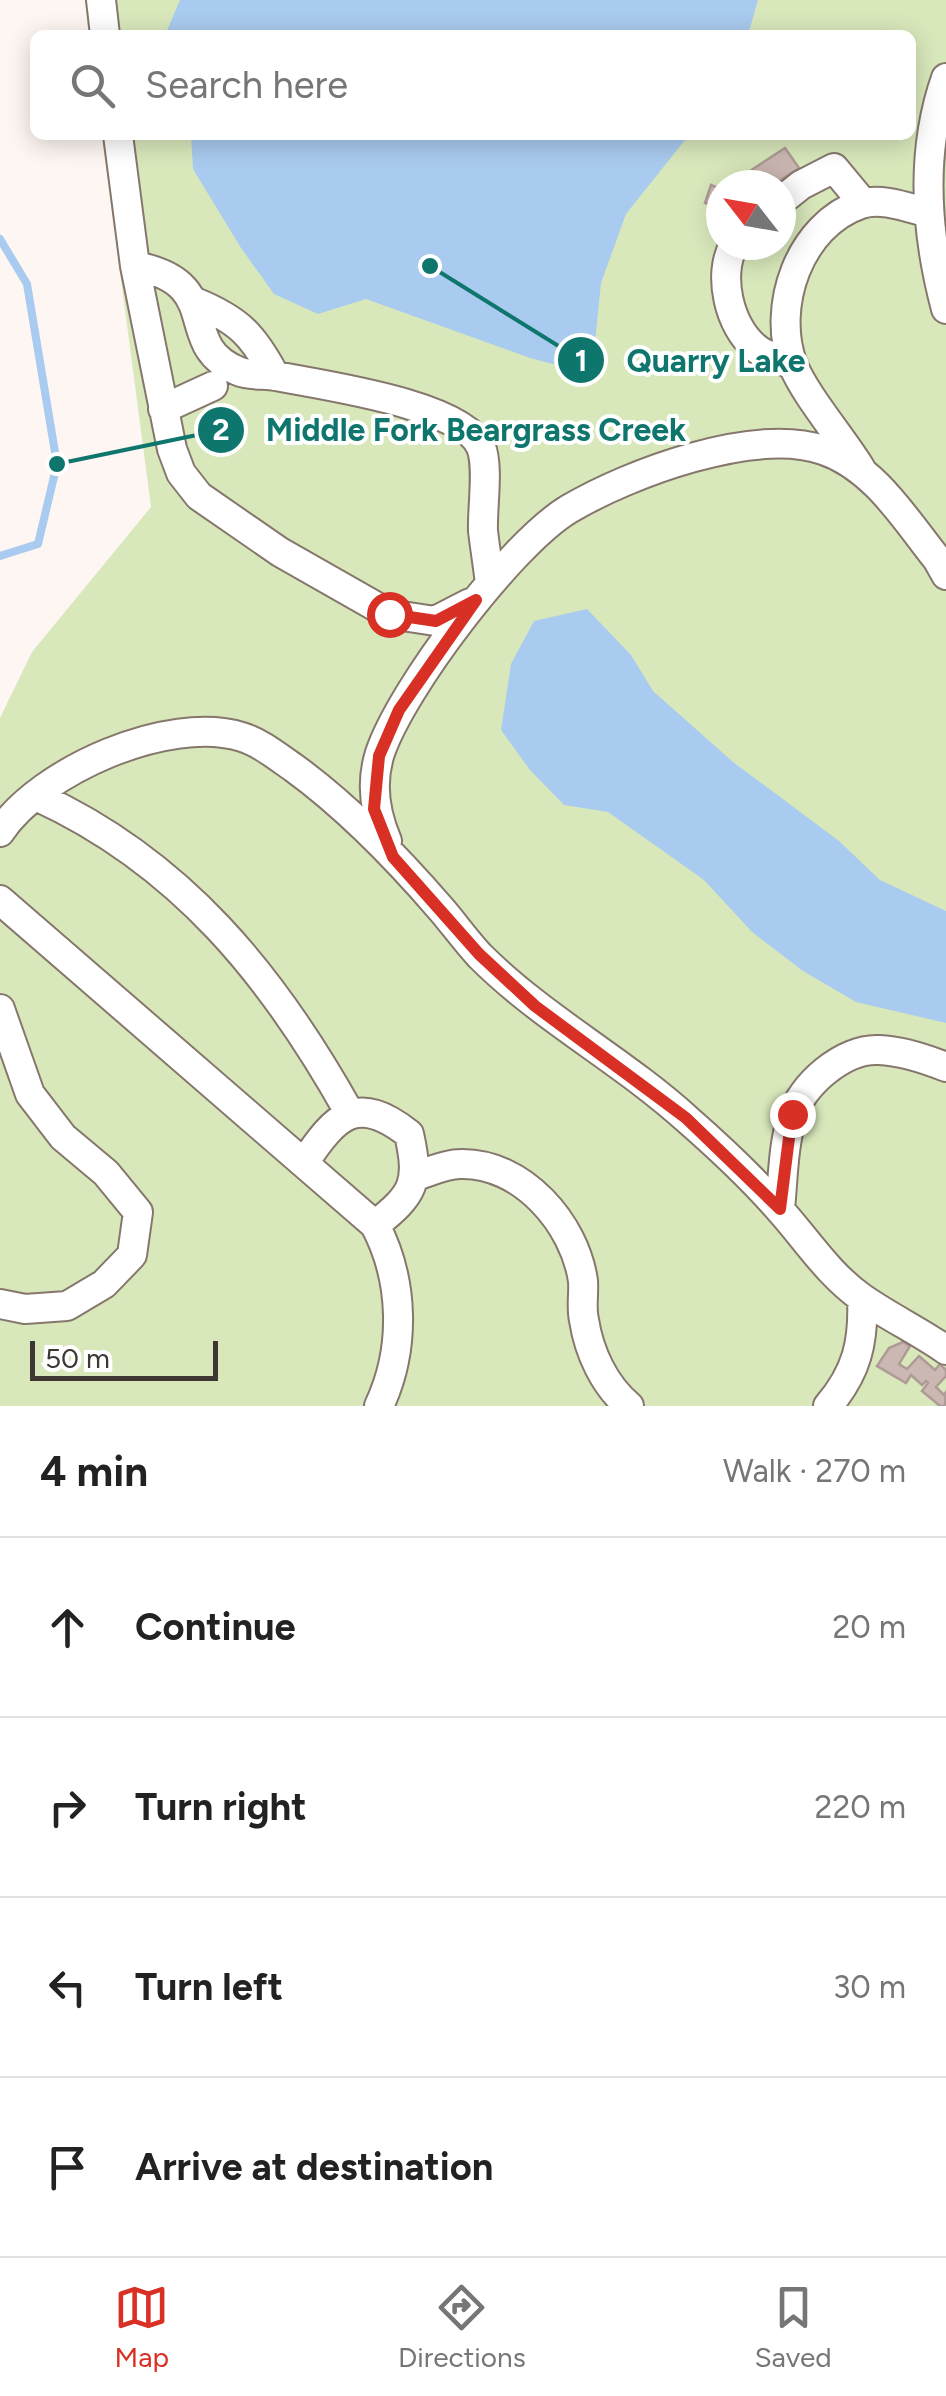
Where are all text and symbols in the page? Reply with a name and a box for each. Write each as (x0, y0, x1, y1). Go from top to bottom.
search box (30, 30, 916, 140)
icon: search (65, 58, 120, 113)
text: Search here (145, 62, 348, 108)
north arrow (706, 170, 796, 260)
callout: Quarry Lake (556, 329, 826, 391)
text: 1 (575, 342, 587, 379)
text: Quarry Lake (626, 342, 806, 380)
callout: Middle Fork Beargrass Creek (196, 399, 707, 461)
text: 2 (212, 411, 230, 448)
text: Middle Fork Beargrass Creek (266, 411, 687, 449)
route start (367, 592, 413, 638)
route end (770, 1092, 816, 1138)
scale bar (30, 1336, 218, 1380)
text: 50 m (45, 1341, 110, 1375)
text: 4 min (40, 1446, 148, 1497)
text: Walk · 270 m (723, 1452, 906, 1490)
icon: ahead (40, 1600, 95, 1655)
text: Continue (135, 1604, 296, 1650)
text: 20 m (832, 1608, 906, 1646)
icon: right (40, 1780, 95, 1835)
text: Turn right (135, 1784, 307, 1830)
text: 220 m (815, 1788, 906, 1826)
icon: left (40, 1960, 95, 2015)
text: Turn left (135, 1964, 283, 2010)
text: 30 m (833, 1968, 906, 2006)
icon: arrive (40, 2140, 95, 2195)
text: Arrive at destination (135, 2144, 493, 2190)
tab: Map (114, 2280, 169, 2374)
tab: Directions (398, 2280, 526, 2374)
tab: Saved (754, 2280, 832, 2374)

